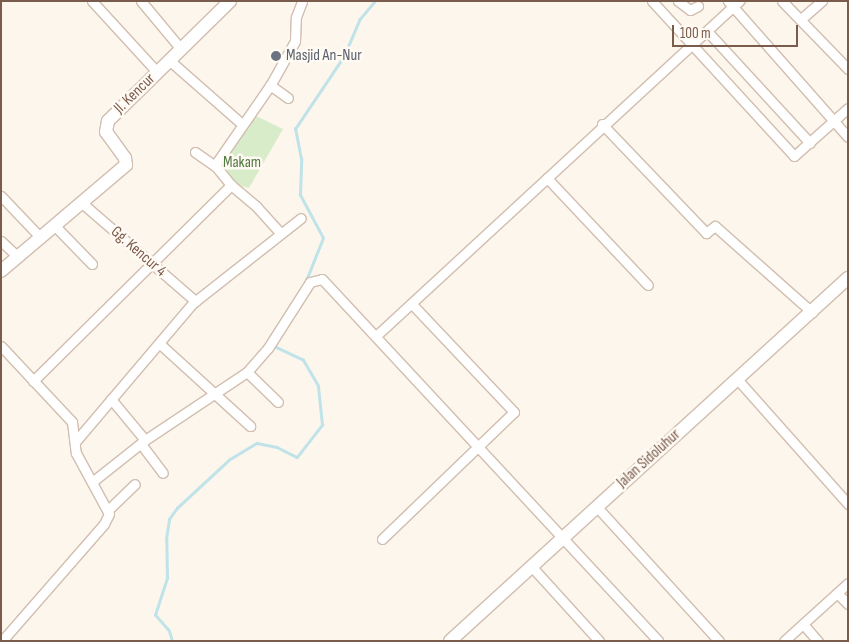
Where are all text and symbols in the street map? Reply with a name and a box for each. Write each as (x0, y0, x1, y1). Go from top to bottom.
scale bar (674, 15, 800, 47)
text: 100 m (680, 24, 711, 43)
place label: Masjid An-Nur (286, 46, 362, 66)
marker: Masjid An-Nur (270, 50, 282, 62)
street label: Jl. Kencur (110, 70, 160, 118)
park label: Makam (223, 153, 261, 173)
street label: Gg. Kencur 4 (106, 223, 170, 281)
street label: Jalan Sidoluhur (613, 425, 685, 493)

